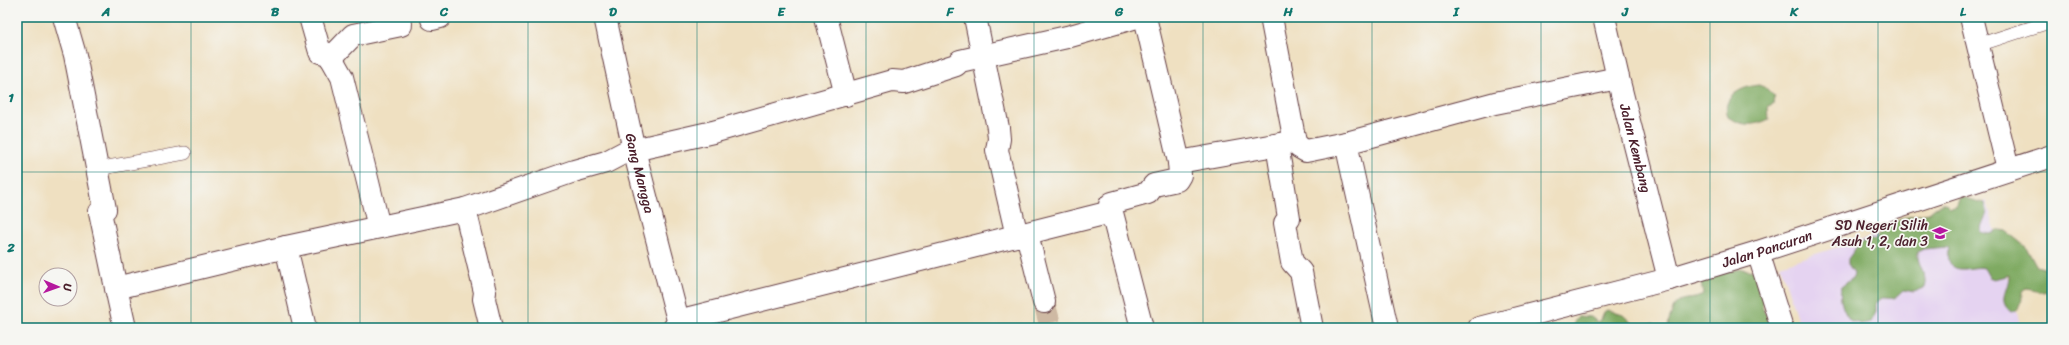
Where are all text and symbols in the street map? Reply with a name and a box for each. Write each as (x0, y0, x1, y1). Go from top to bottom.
text: A (101, 0, 110, 23)
text: B (271, 0, 280, 23)
text: C (439, 0, 449, 23)
text: D (609, 0, 617, 23)
text: E (777, 0, 786, 23)
text: F (945, 0, 954, 23)
text: G (1114, 0, 1124, 23)
text: H (1282, 0, 1293, 23)
text: I (1452, 0, 1460, 23)
text: J (1621, 0, 1629, 23)
text: K (1789, 0, 1799, 23)
text: L (1960, 0, 1967, 23)
text: 1 (8, 86, 14, 109)
street label: Jalan Kembang (1612, 100, 1659, 196)
street label: Gang Mangga (618, 131, 662, 216)
place label: SD Negeri Silih Asuh 1, 2, dan 3 (1831, 213, 1928, 254)
street label: Jalan Pancuran (1718, 223, 1816, 275)
school or university icon: SD Negeri Silih Asuh 1, 2, dan 3 (1931, 224, 1949, 242)
text: 2 (6, 236, 15, 259)
north arrow (38, 267, 78, 307)
text: U (58, 283, 77, 292)

